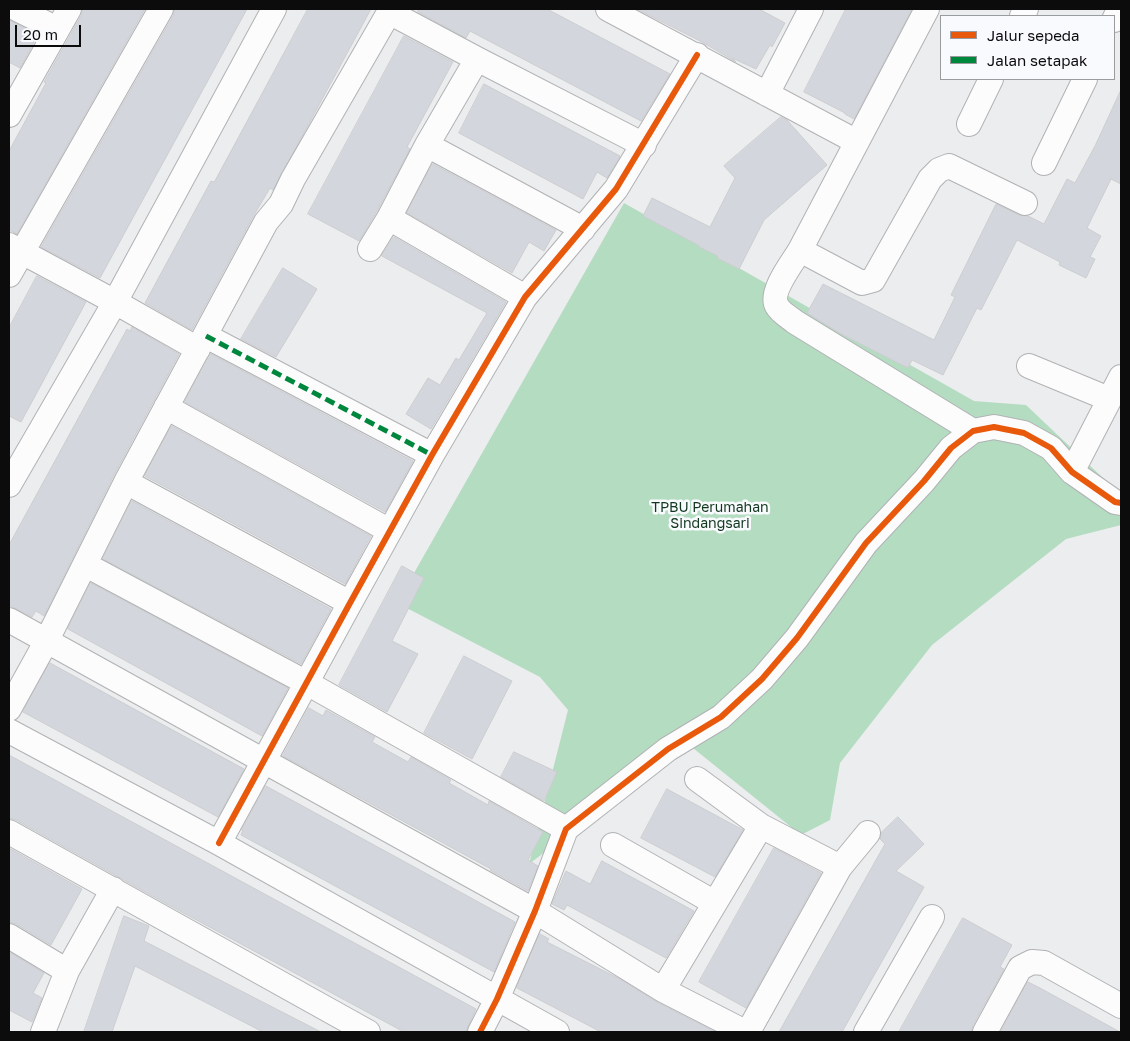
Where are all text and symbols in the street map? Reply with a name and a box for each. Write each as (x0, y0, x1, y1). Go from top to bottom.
scale bar (18, 15, 84, 47)
legend (940, 15, 1115, 80)
text: 20 m (23, 25, 58, 43)
text: Jalur sepeda (987, 26, 1080, 44)
text: Jalan setapak (987, 51, 1087, 69)
park label: TPBU Perumahan Sindangsari (651, 500, 769, 532)

